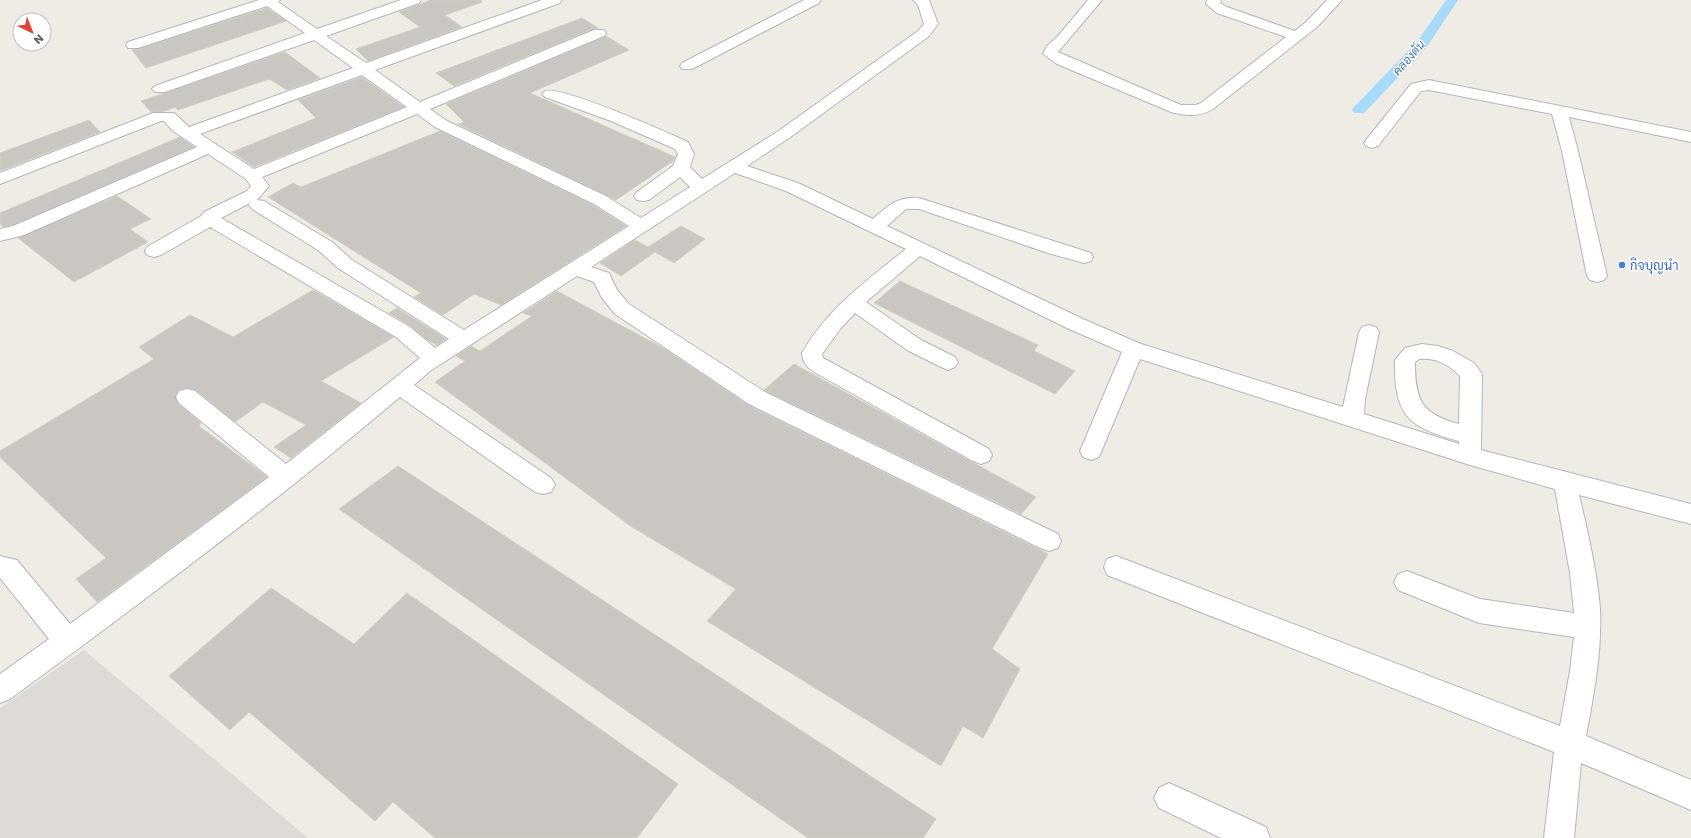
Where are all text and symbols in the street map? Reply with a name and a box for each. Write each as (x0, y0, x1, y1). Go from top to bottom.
north arrow (12, 12, 52, 52)
text: N (30, 31, 47, 48)
water label: คลองตัน (1389, 36, 1429, 79)
place label: กิจบุญนำ (1630, 256, 1678, 275)
marker: กิจบุญนำ (1617, 260, 1627, 270)

